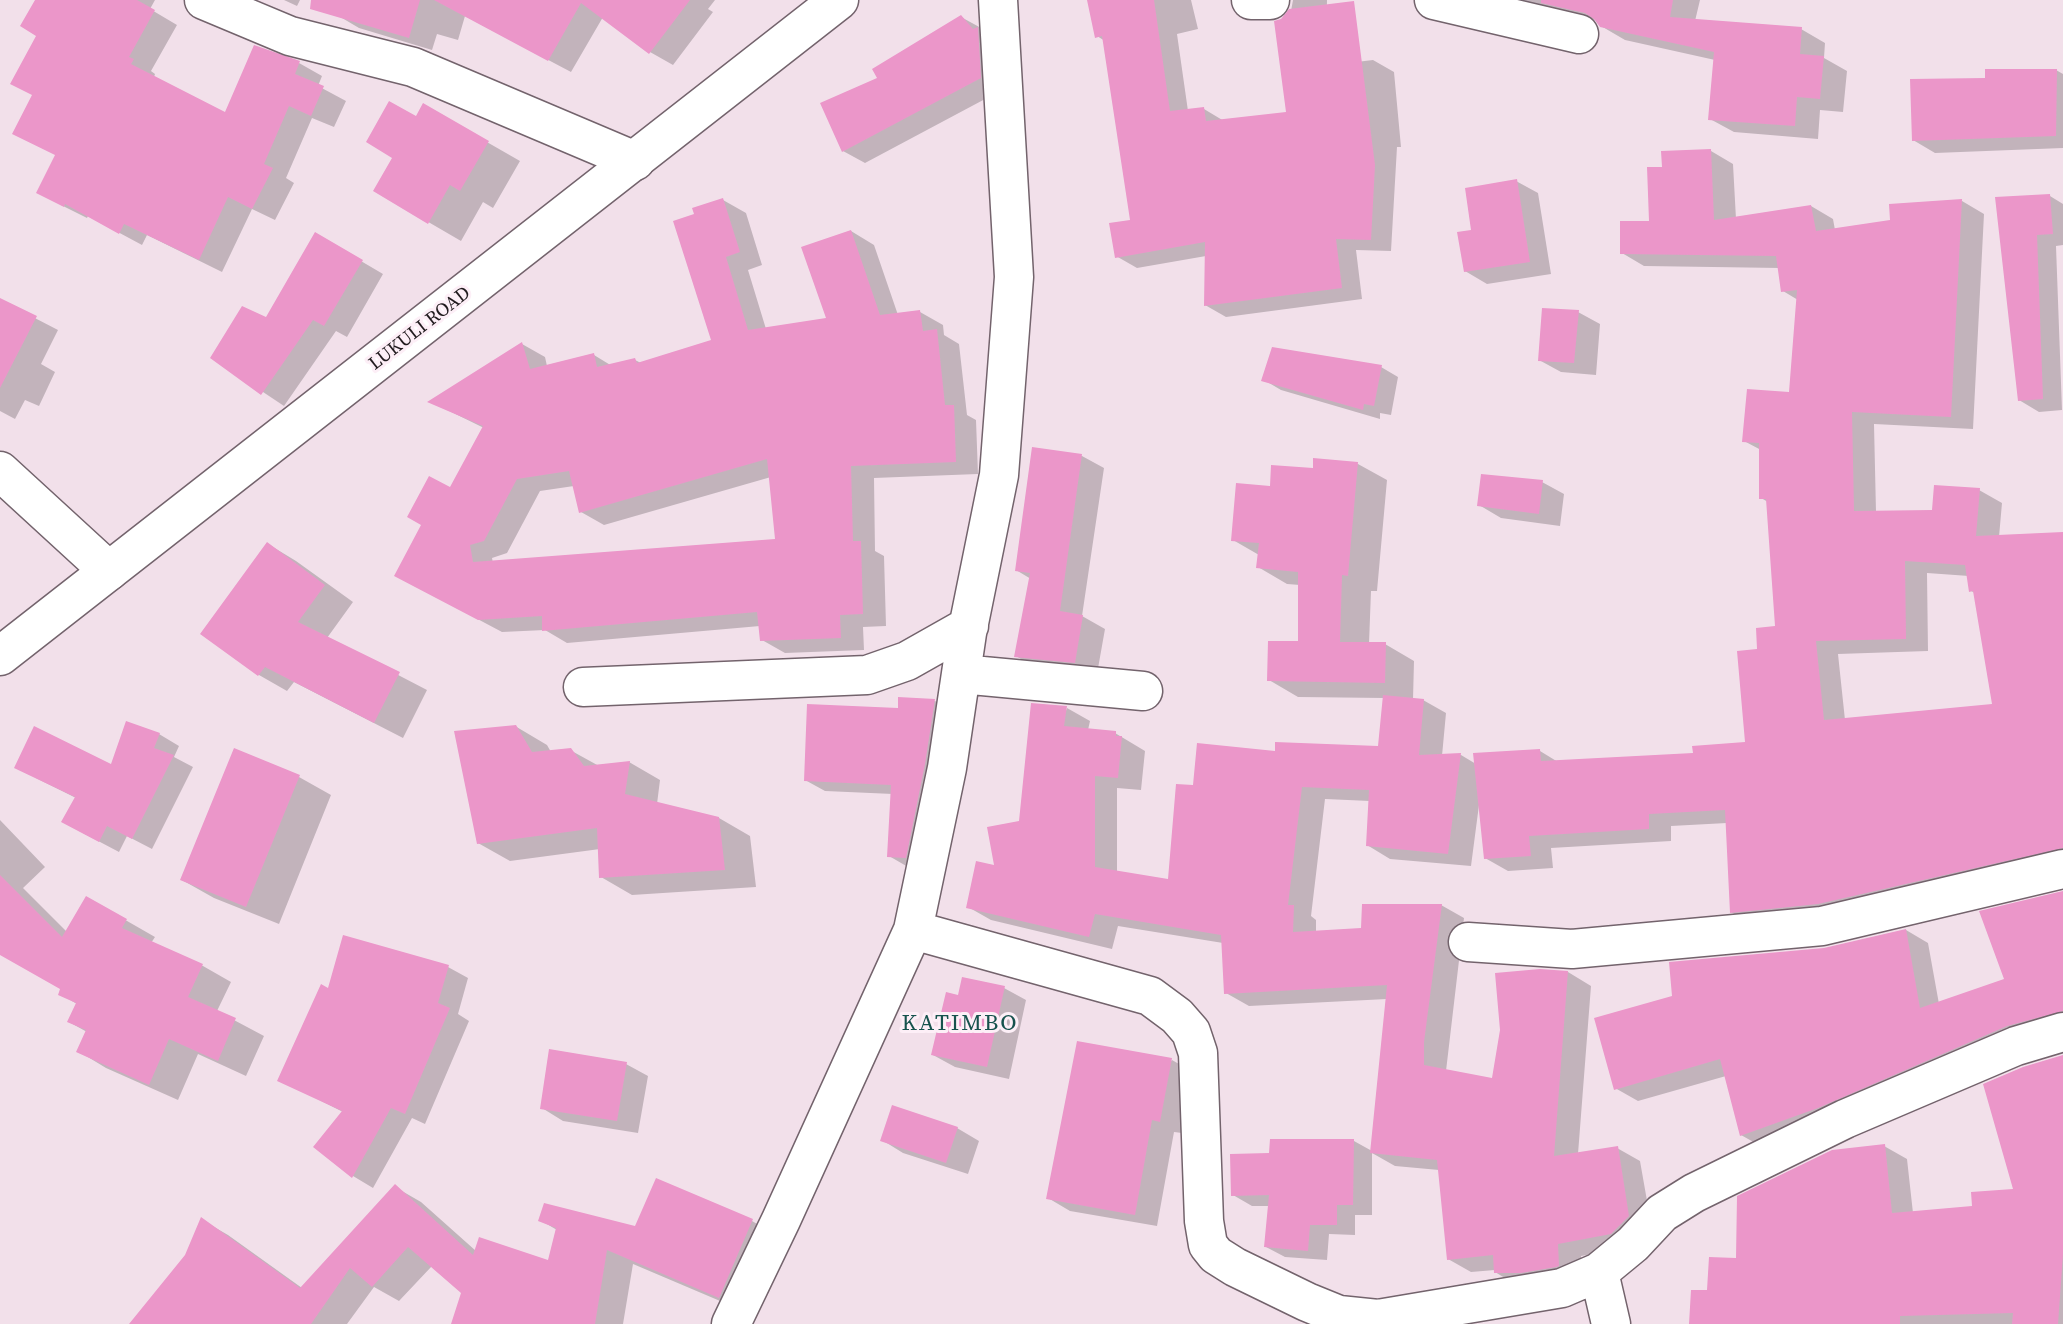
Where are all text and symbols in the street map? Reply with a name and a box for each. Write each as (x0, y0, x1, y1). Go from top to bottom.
street label: LUKULI ROAD (365, 282, 475, 376)
district label: KATIMBO (902, 1010, 1018, 1038)

